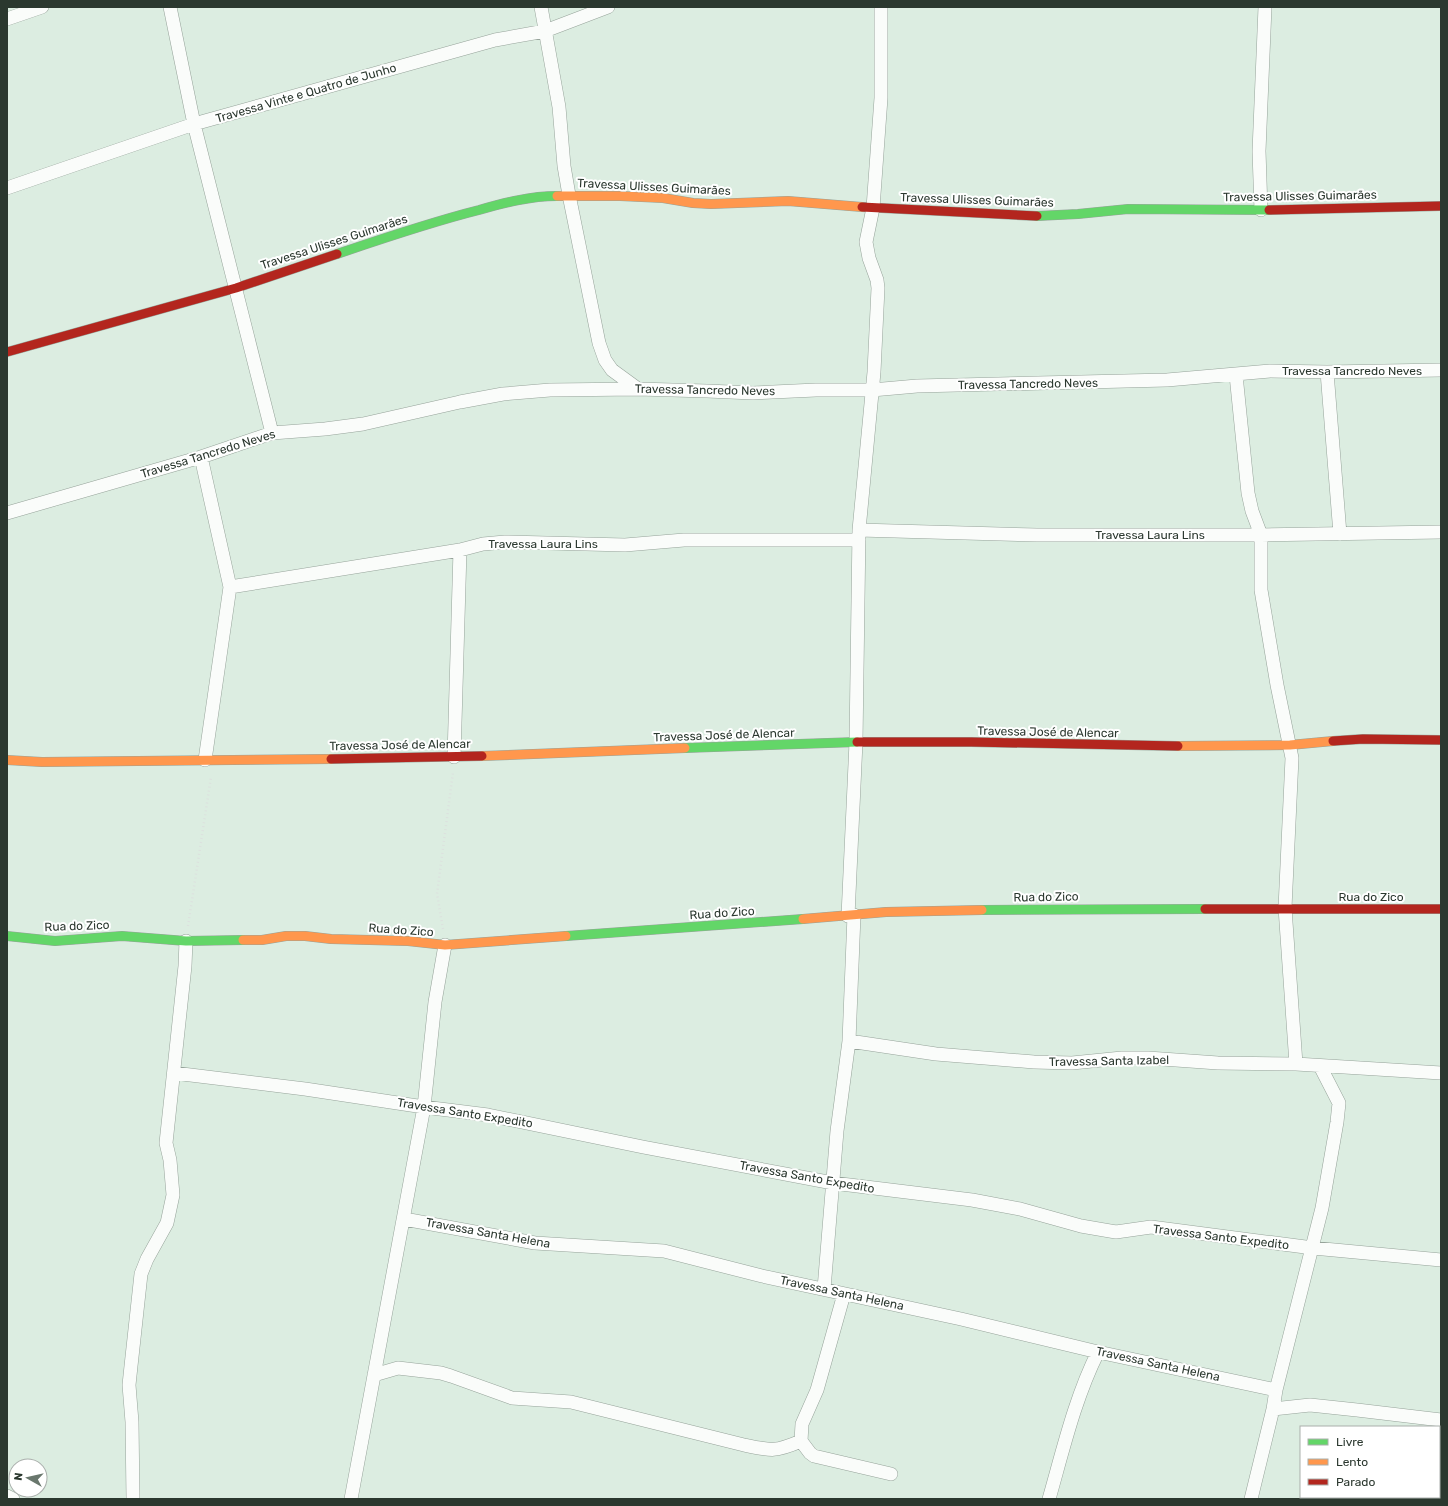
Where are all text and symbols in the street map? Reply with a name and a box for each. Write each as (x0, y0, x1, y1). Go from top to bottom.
street label: Travessa Vinte e Quatro de Junho (214, 60, 398, 126)
street label: Travessa Ulisses Guimarães (577, 176, 731, 198)
street label: Travessa Ulisses Guimarães (1223, 188, 1377, 204)
street label: Travessa Ulisses Guimarães (900, 190, 1054, 210)
street label: Travessa Ulisses Guimarães (259, 212, 409, 272)
street label: Travessa Tancredo Neves (1282, 364, 1422, 378)
street label: Travessa Tancredo Neves (958, 376, 1098, 392)
street label: Travessa Tancredo Neves (635, 382, 775, 398)
street label: Travessa Tancredo Neves (139, 427, 277, 481)
street label: Travessa Laura Lins (1095, 528, 1205, 542)
street label: Travessa Laura Lins (488, 537, 598, 551)
street label: Travessa José de Alencar (977, 724, 1119, 740)
street label: Travessa José de Alencar (653, 726, 795, 744)
street label: Travessa José de Alencar (329, 737, 471, 753)
street label: Rua do Zico (1013, 889, 1079, 905)
street label: Rua do Zico (1338, 890, 1404, 904)
street label: Rua do Zico (689, 904, 755, 922)
street label: Rua do Zico (44, 918, 110, 934)
street label: Rua do Zico (368, 921, 434, 939)
street label: Travessa Santa Izabel (1049, 1053, 1169, 1069)
street label: Travessa Santo Expedito (396, 1095, 534, 1131)
street label: Travessa Santo Expedito (738, 1158, 876, 1196)
street label: Travessa Santa Helena (425, 1215, 551, 1251)
street label: Travessa Santo Expedito (1152, 1222, 1290, 1252)
street label: Travessa Santa Helena (779, 1273, 905, 1313)
street label: Travessa Santa Helena (1095, 1344, 1221, 1384)
legend (1300, 1426, 1440, 1498)
text: Livre (1336, 1435, 1364, 1449)
text: Lento (1336, 1455, 1368, 1469)
north arrow (8, 1458, 48, 1498)
text: N (12, 1472, 26, 1482)
text: Parado (1336, 1475, 1375, 1489)

